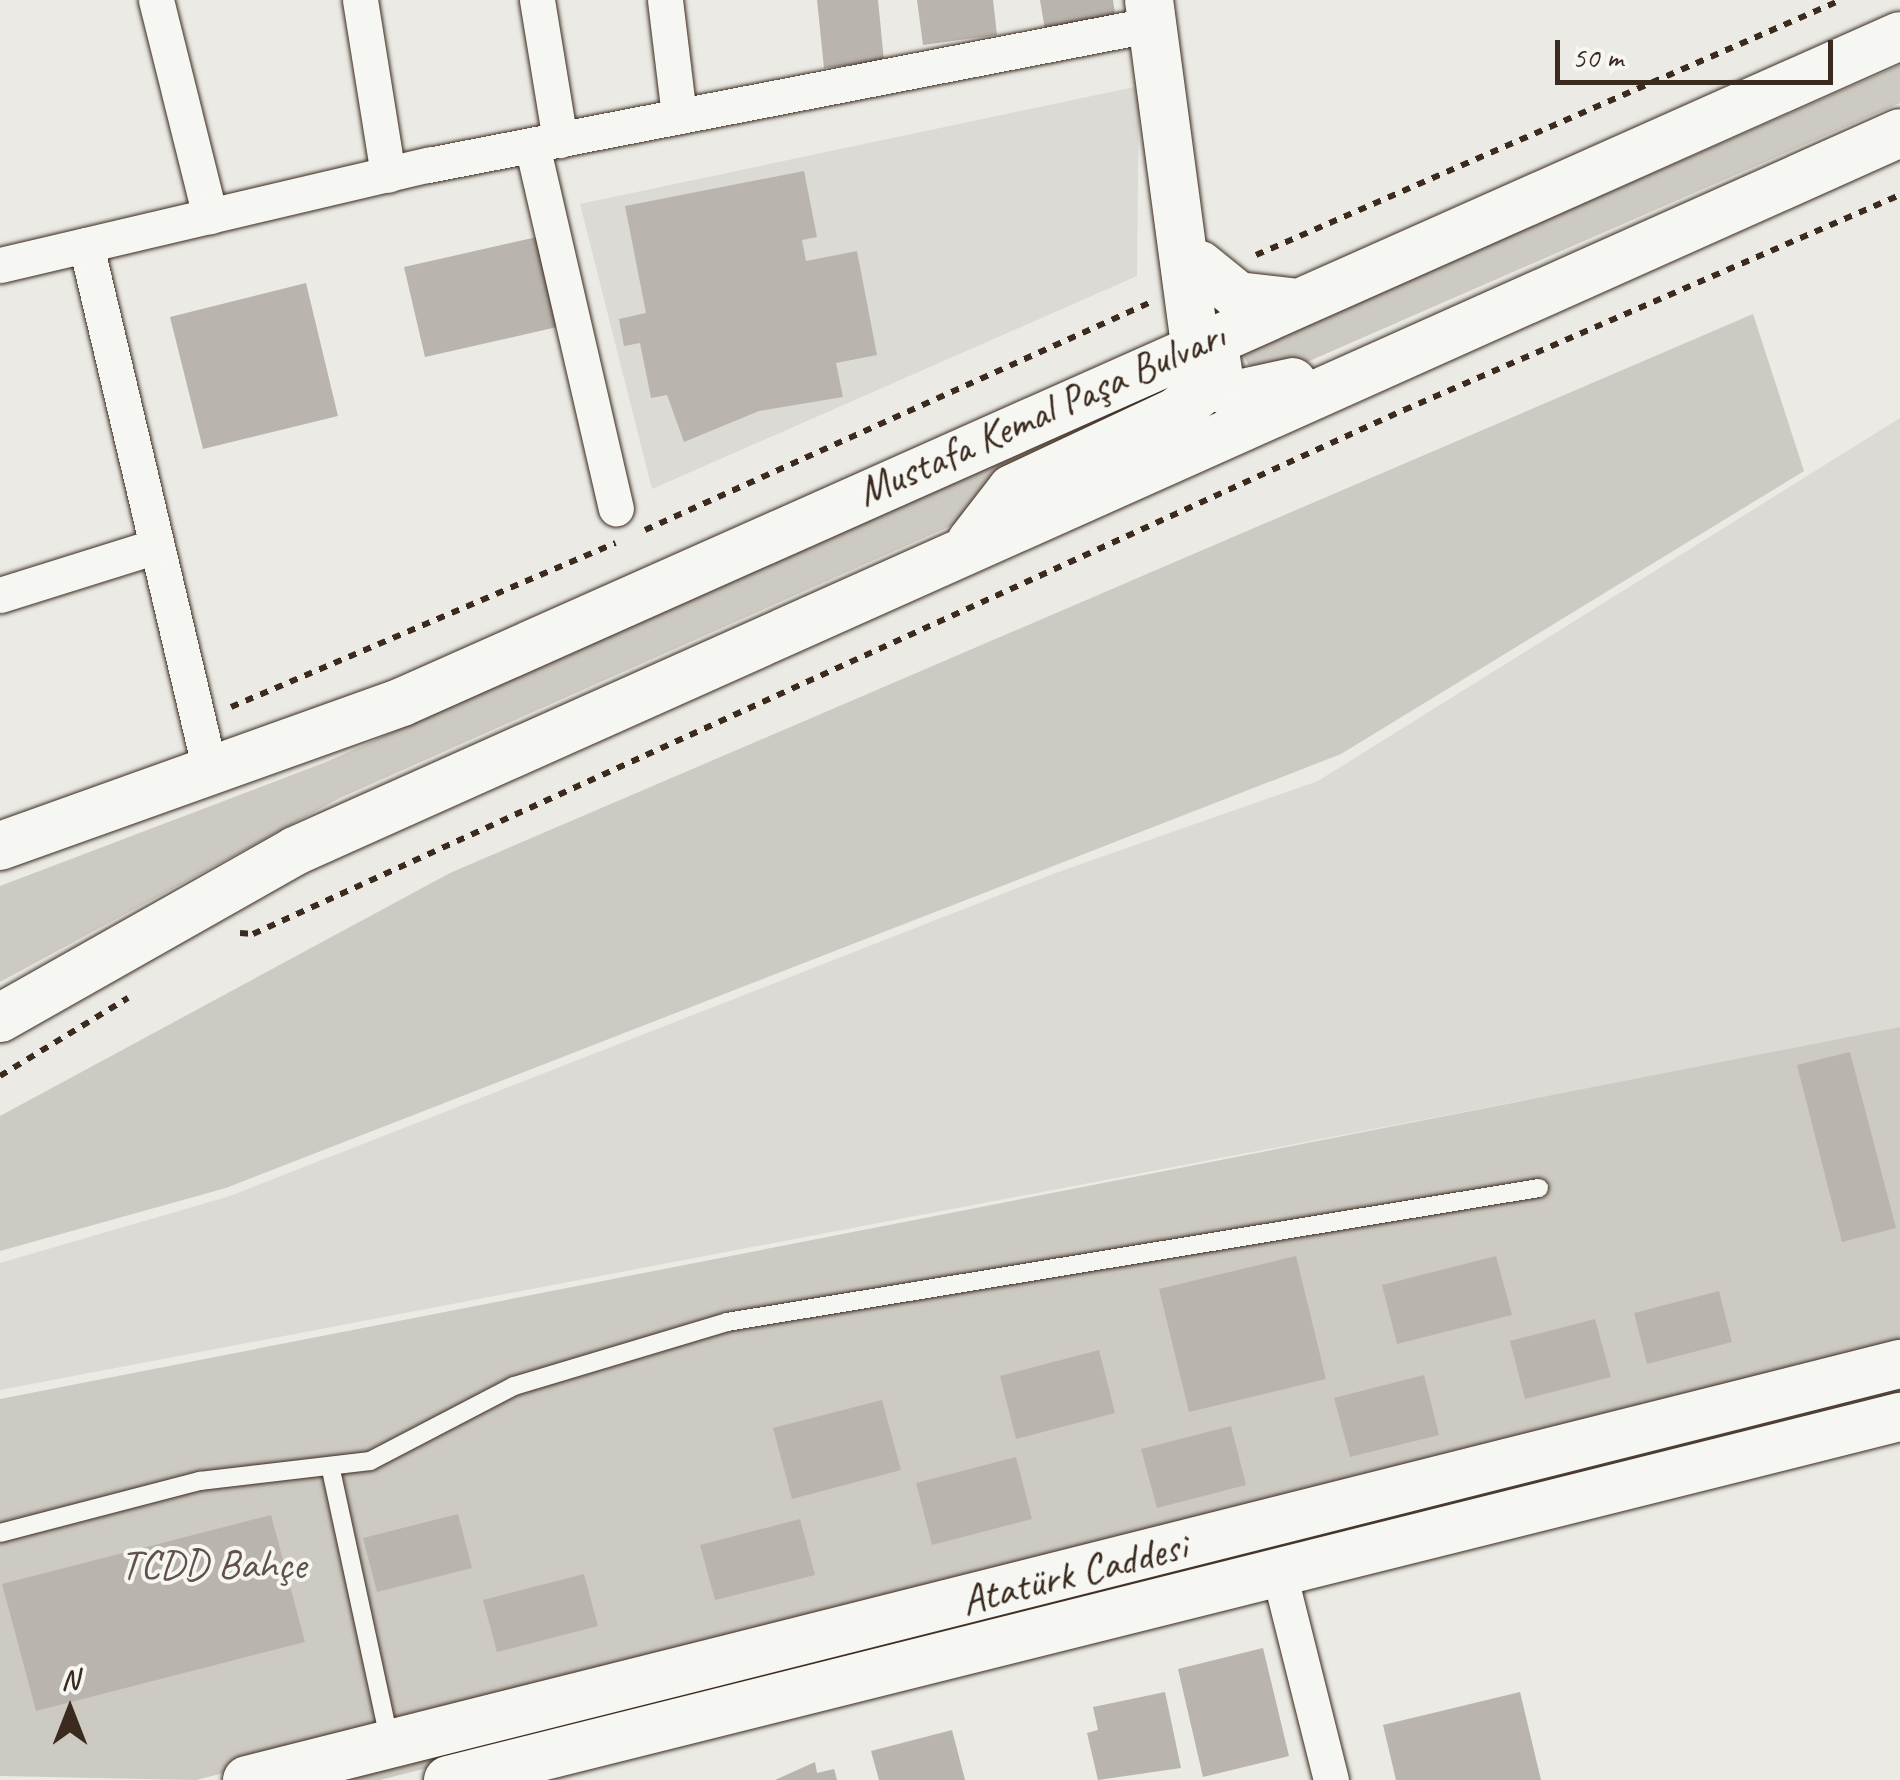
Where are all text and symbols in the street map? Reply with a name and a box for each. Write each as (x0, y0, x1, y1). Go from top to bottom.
scale bar (1560, 20, 1838, 82)
text: 50 m (1572, 38, 1623, 76)
street label: Mustafa Kemal Paşa Bulvarı (849, 310, 1233, 518)
street label: Atatürk Caddesi (956, 1522, 1192, 1626)
park label: TCDD Bahçe (120, 1540, 306, 1590)
north arrow (20, 1660, 120, 1760)
text: N (61, 1662, 79, 1697)

